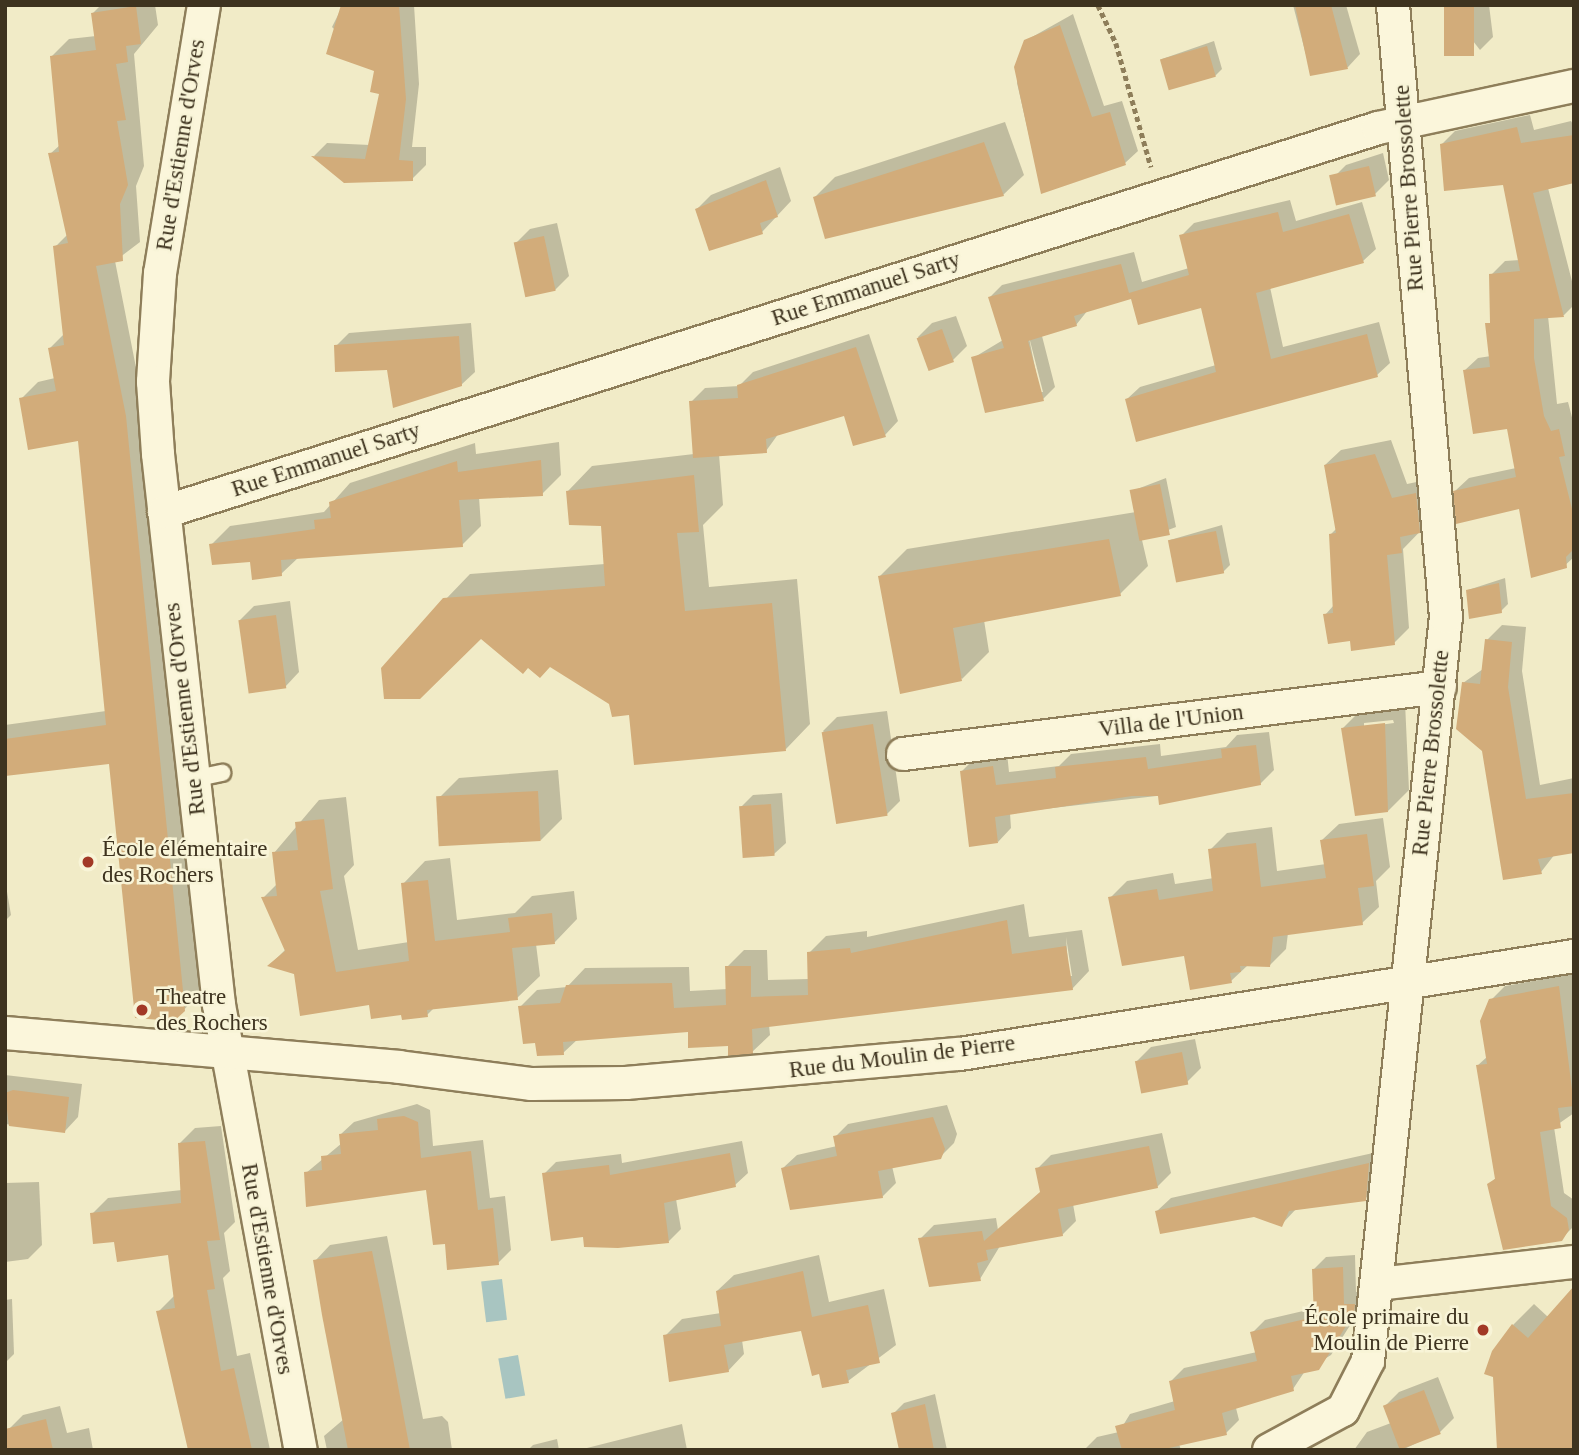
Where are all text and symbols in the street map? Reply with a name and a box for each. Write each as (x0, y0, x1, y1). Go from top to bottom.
street label: Rue d'Estienne d'Orves (151, 37, 211, 253)
street label: Rue Pierre Brossolette (1388, 84, 1430, 292)
street label: Rue Emmanuel Sarty (768, 245, 964, 333)
street label: Rue Emmanuel Sarty (228, 416, 424, 504)
street label: Rue d'Estienne d'Orves (158, 601, 212, 817)
street label: Rue Pierre Brossolette (1406, 649, 1456, 857)
street label: Villa de l'Union (1097, 698, 1245, 744)
place label: École élémentaire des Rochers (102, 835, 267, 889)
marker: École élémentaire des Rochers (80, 854, 96, 870)
place label: Theatre des Rochers (156, 983, 268, 1037)
marker: Theatre des Rochers (134, 1002, 150, 1018)
street label: Rue du Moulin de Pierre (787, 1029, 1017, 1085)
street label: Rue d'Estienne d'Orves (235, 1161, 299, 1377)
place label: École primaire du Moulin de Pierre (1304, 1303, 1469, 1357)
marker: École primaire du Moulin de Pierre (1475, 1322, 1491, 1338)

